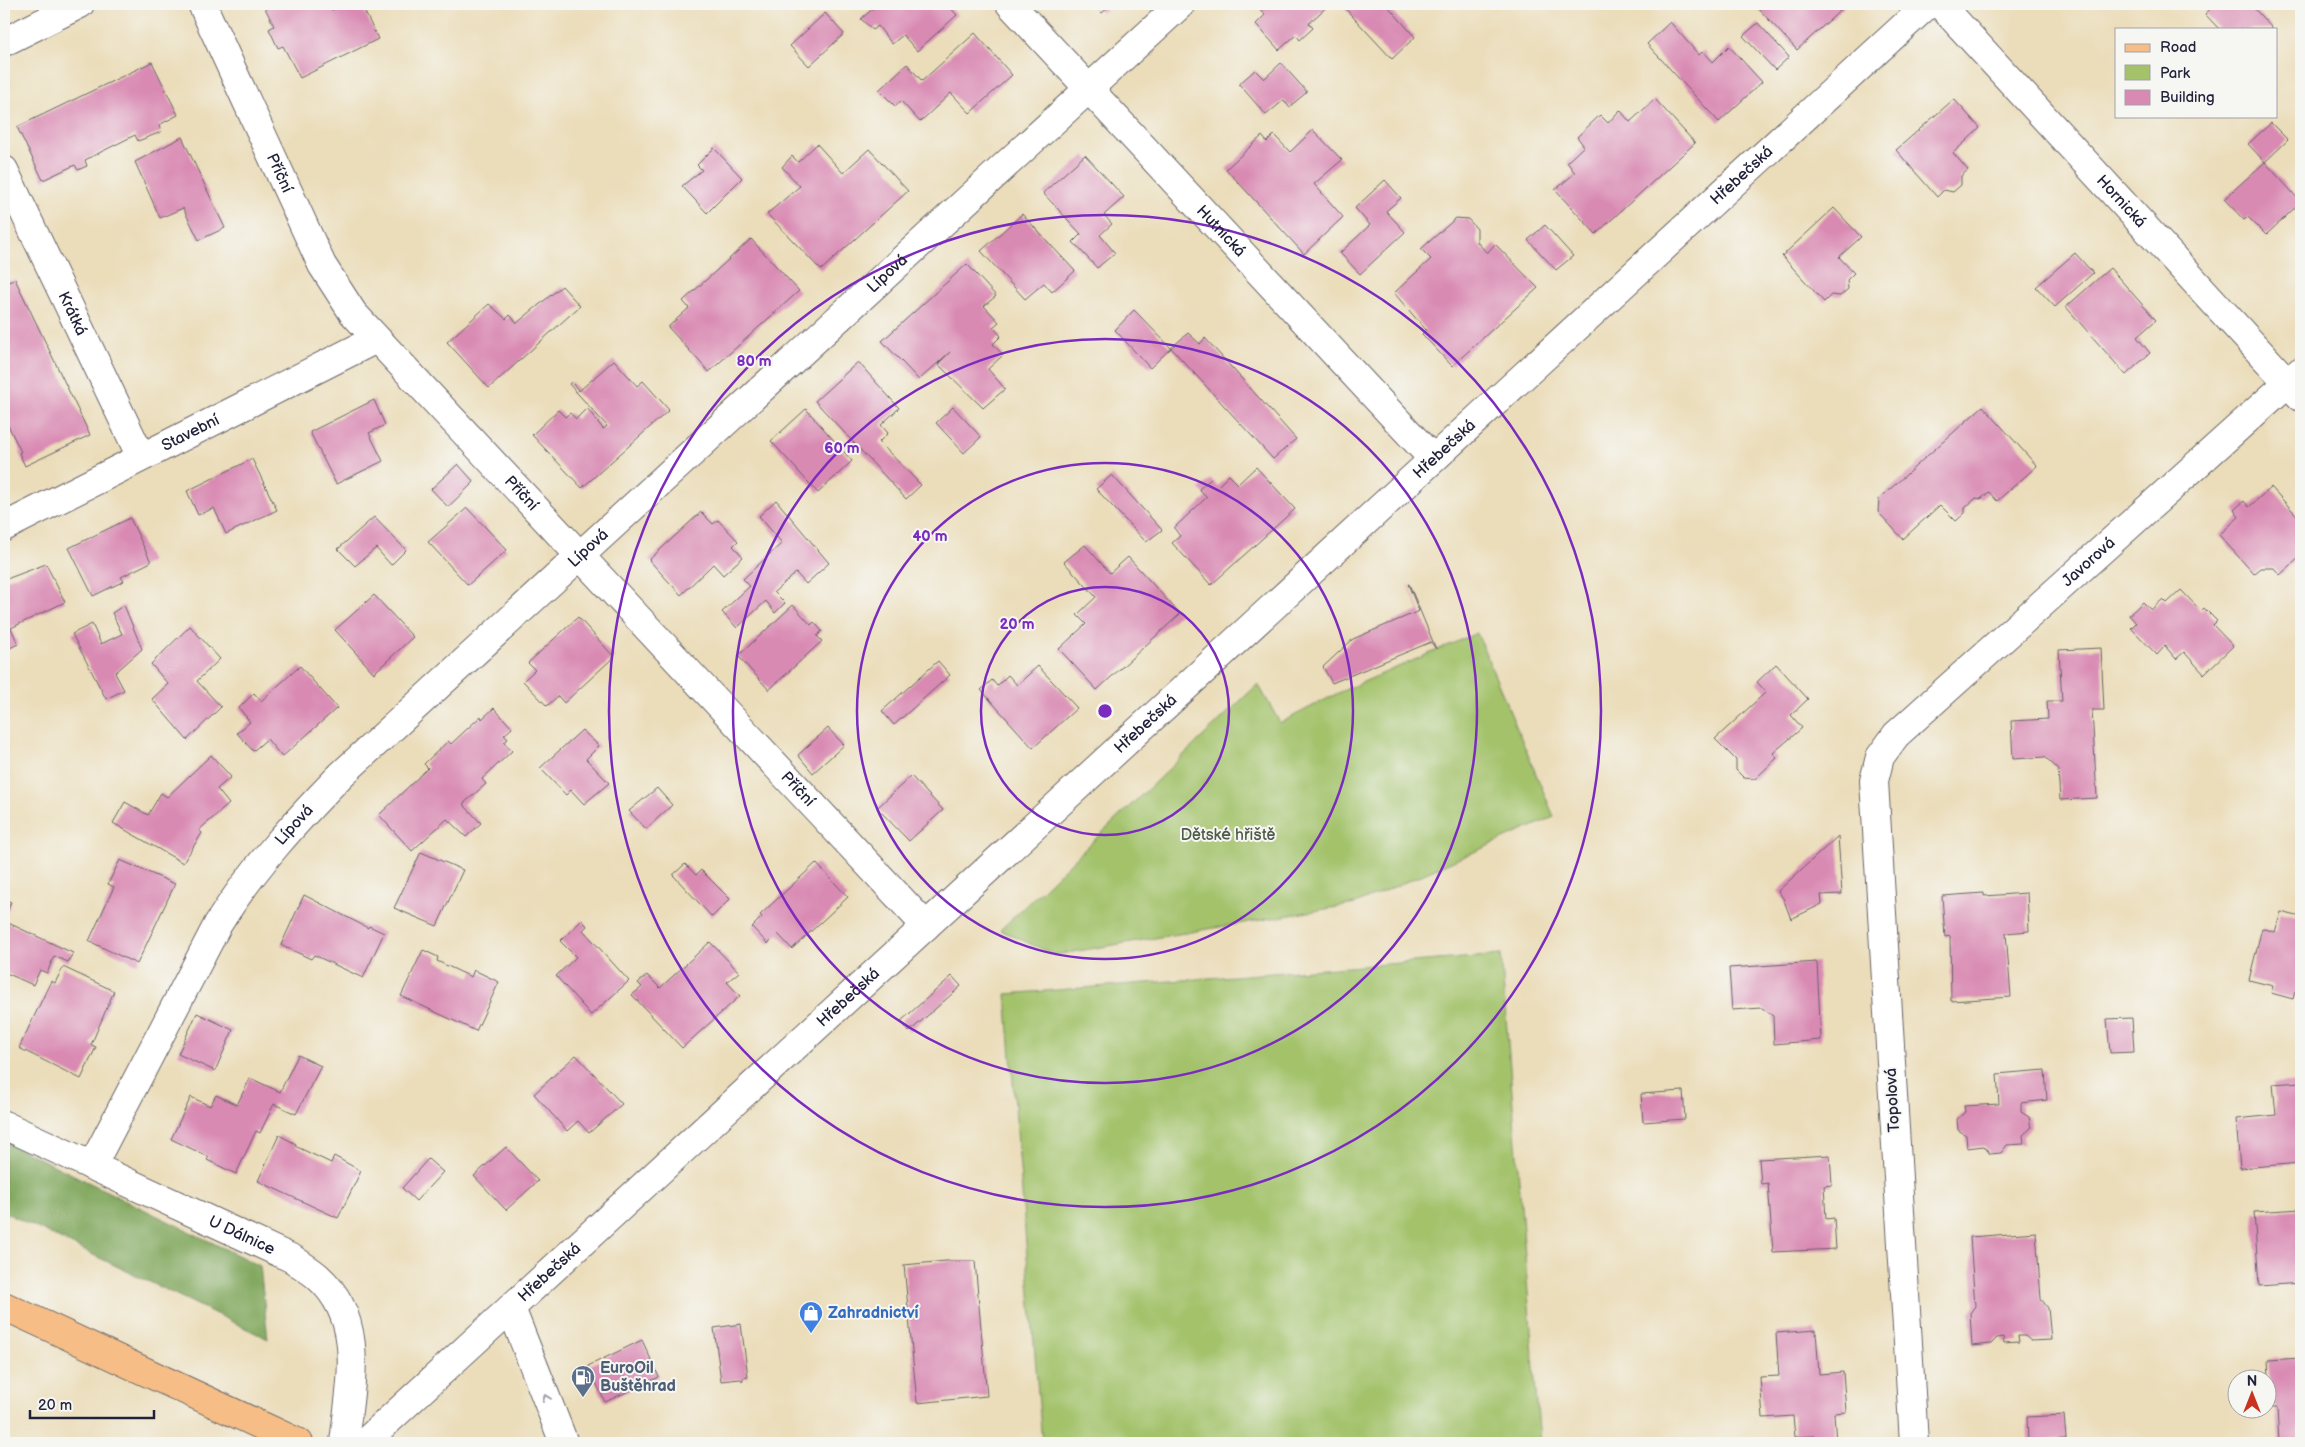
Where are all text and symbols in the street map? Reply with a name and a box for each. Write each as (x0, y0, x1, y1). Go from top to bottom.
legend (2115, 28, 2278, 118)
text: Road (2160, 38, 2196, 57)
text: Park (2160, 64, 2191, 83)
text: Building (2160, 88, 2215, 107)
street label: Hřebečská (1706, 142, 1777, 209)
street label: Příční (263, 150, 297, 196)
street label: Hornická (2092, 171, 2150, 232)
street label: Hutnická (1193, 201, 1250, 261)
street label: Lípová (863, 250, 911, 297)
street label: Krátká (54, 288, 91, 339)
text: 80 m (736, 352, 772, 371)
street label: Stavební (159, 410, 223, 455)
street label: Hřebečská (1409, 416, 1479, 482)
text: 60 m (824, 439, 860, 458)
street label: Příční (501, 472, 542, 515)
street label: Lípová (564, 525, 612, 571)
text: 40 m (912, 527, 948, 546)
street label: Javorová (2058, 533, 2119, 591)
text: 20 m (1000, 615, 1035, 634)
street label: Hřebečská (1110, 691, 1181, 757)
centre of rings (1096, 702, 1114, 720)
street label: Příční (777, 768, 819, 811)
street label: Lípová (271, 801, 317, 849)
park label: Dětské hřiště (1181, 826, 1276, 845)
street label: Hřebečská (813, 964, 883, 1031)
street label: Topolová (1882, 1067, 1904, 1133)
street label: U Dálnice (206, 1212, 278, 1259)
street label: Hřebečská (514, 1239, 585, 1306)
shop icon: Zahradnictví (798, 1300, 824, 1334)
place label: Zahradnictví (828, 1304, 920, 1323)
place label: EuroOil Buštěhrad (600, 1359, 676, 1396)
fuel station icon: EuroOil Buštěhrad (570, 1364, 596, 1398)
north arrow (2228, 1370, 2278, 1420)
text: N (2247, 1373, 2257, 1390)
scale bar (30, 1387, 154, 1419)
one-way arrow (542, 1394, 552, 1403)
text: 20 m (38, 1396, 72, 1415)

